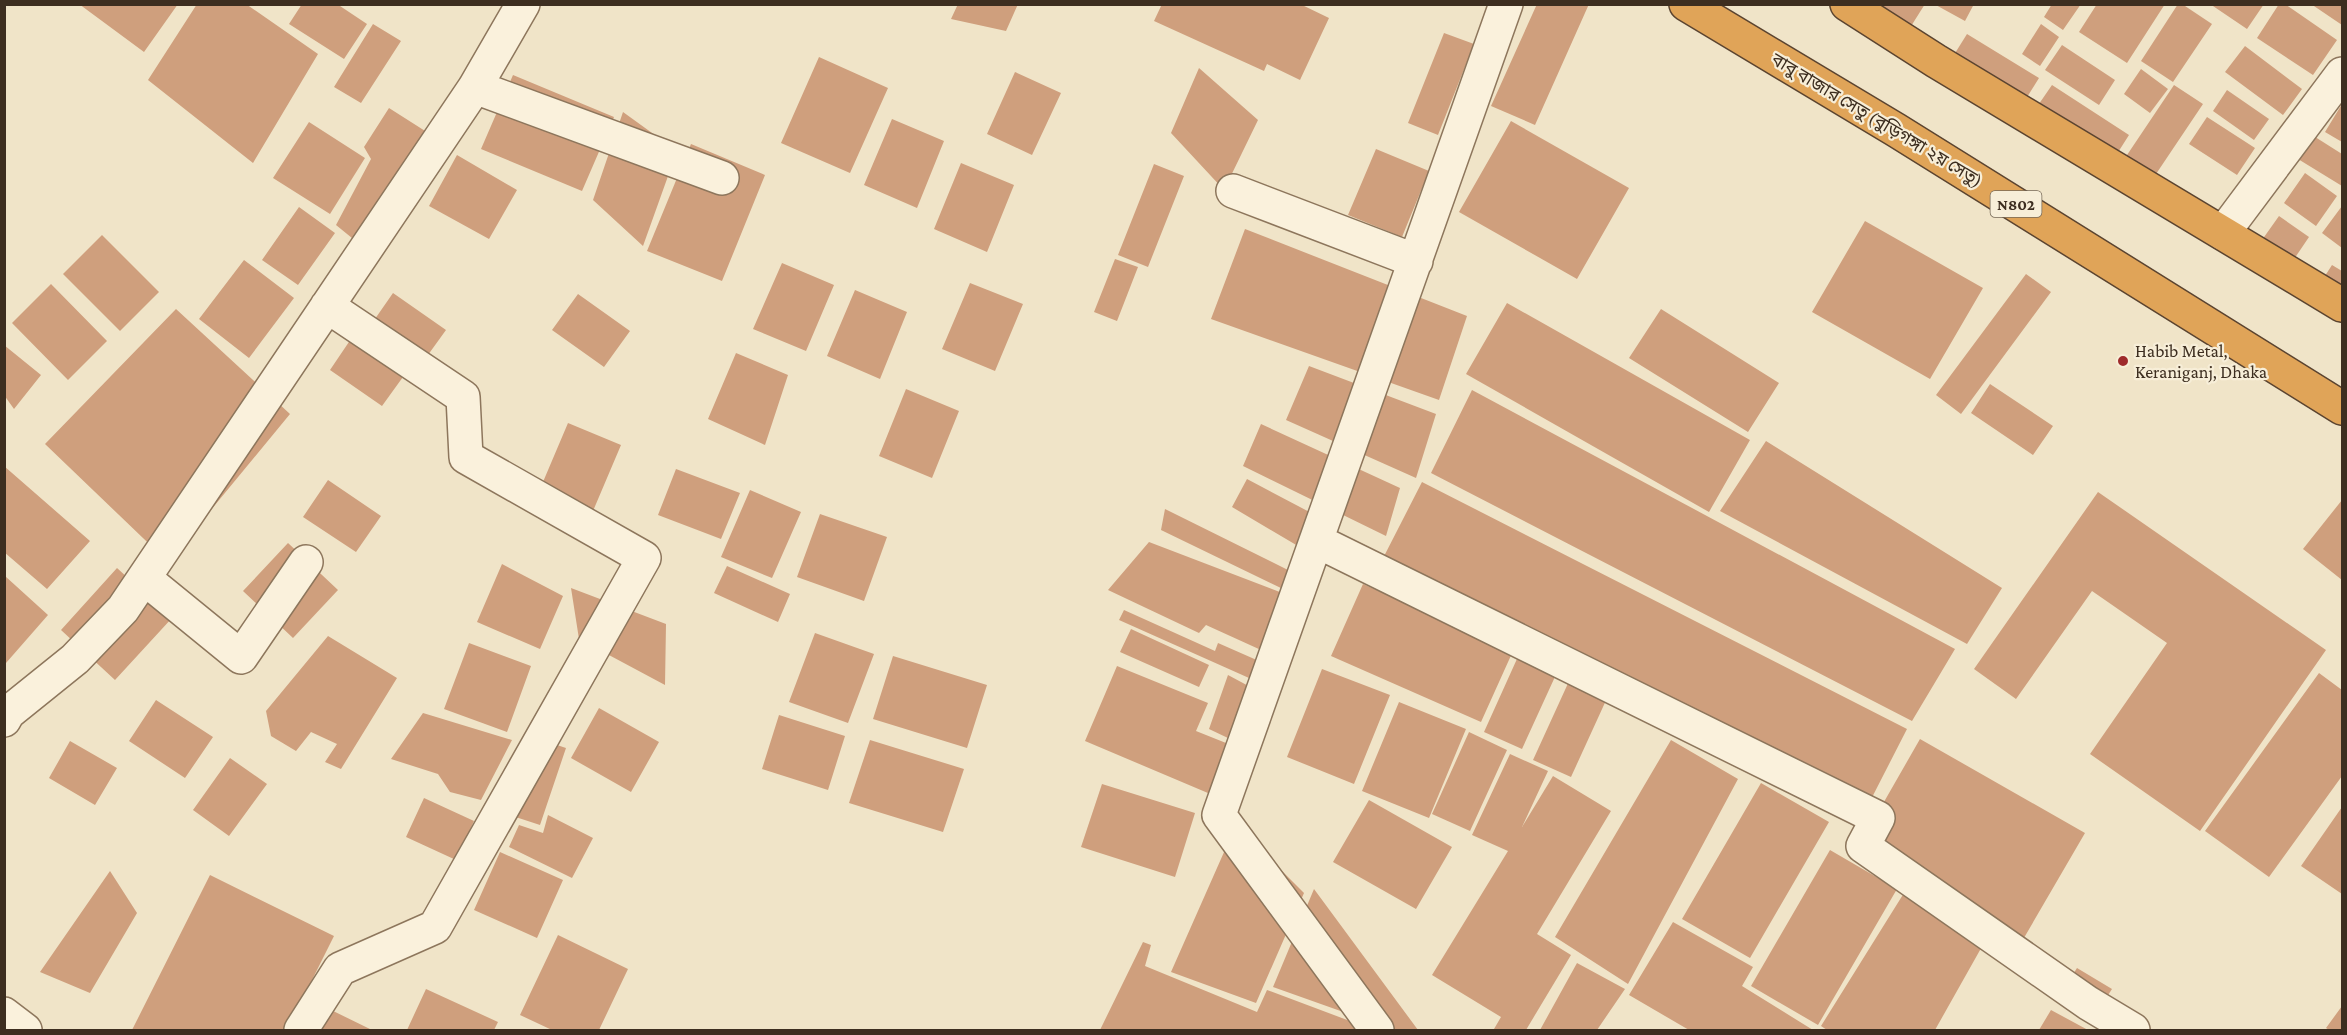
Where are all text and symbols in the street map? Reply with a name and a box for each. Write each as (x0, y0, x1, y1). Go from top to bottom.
street label: বাবু বাজার সেতু (বুড়িগঙ্গা ২য় সেতু) (1767, 49, 1986, 192)
road number: N802 (1990, 191, 2042, 217)
place label: Habib Metal, Keraniganj, Dhaka (2135, 341, 2267, 383)
marker: Habib Metal, Keraniganj, Dhaka (2116, 354, 2130, 368)

